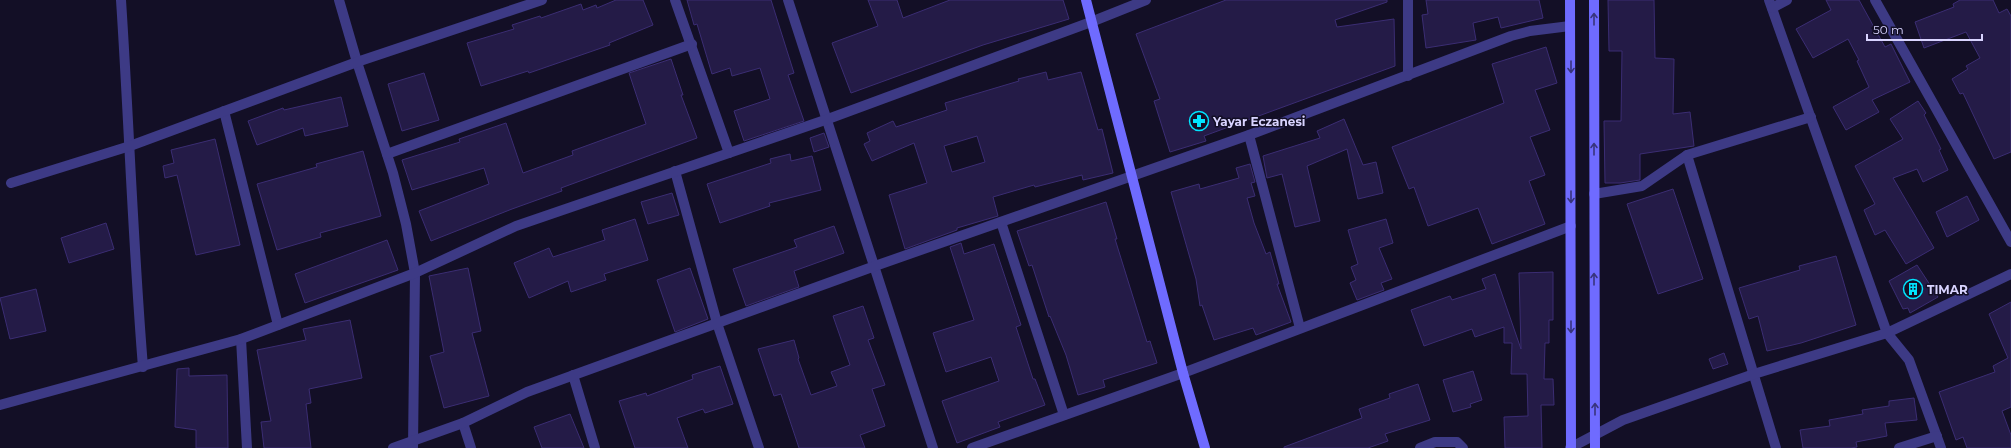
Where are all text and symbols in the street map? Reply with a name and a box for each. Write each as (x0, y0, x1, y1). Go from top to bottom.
one-way arrow (1590, 13, 1598, 26)
scale bar (1867, 16, 1982, 42)
text: 50 m (1873, 22, 1904, 37)
one-way arrow (1567, 60, 1575, 73)
pharmacy icon: Yayar Eczanesi (1188, 110, 1210, 132)
place label: Yayar Eczanesi (1212, 114, 1305, 129)
one-way arrow (1590, 143, 1598, 156)
one-way arrow (1567, 190, 1575, 203)
one-way arrow (1590, 273, 1598, 286)
building icon: TIMAR (1902, 278, 1924, 300)
place label: TIMAR (1927, 282, 1968, 297)
one-way arrow (1567, 320, 1575, 333)
one-way arrow (1591, 403, 1599, 416)

